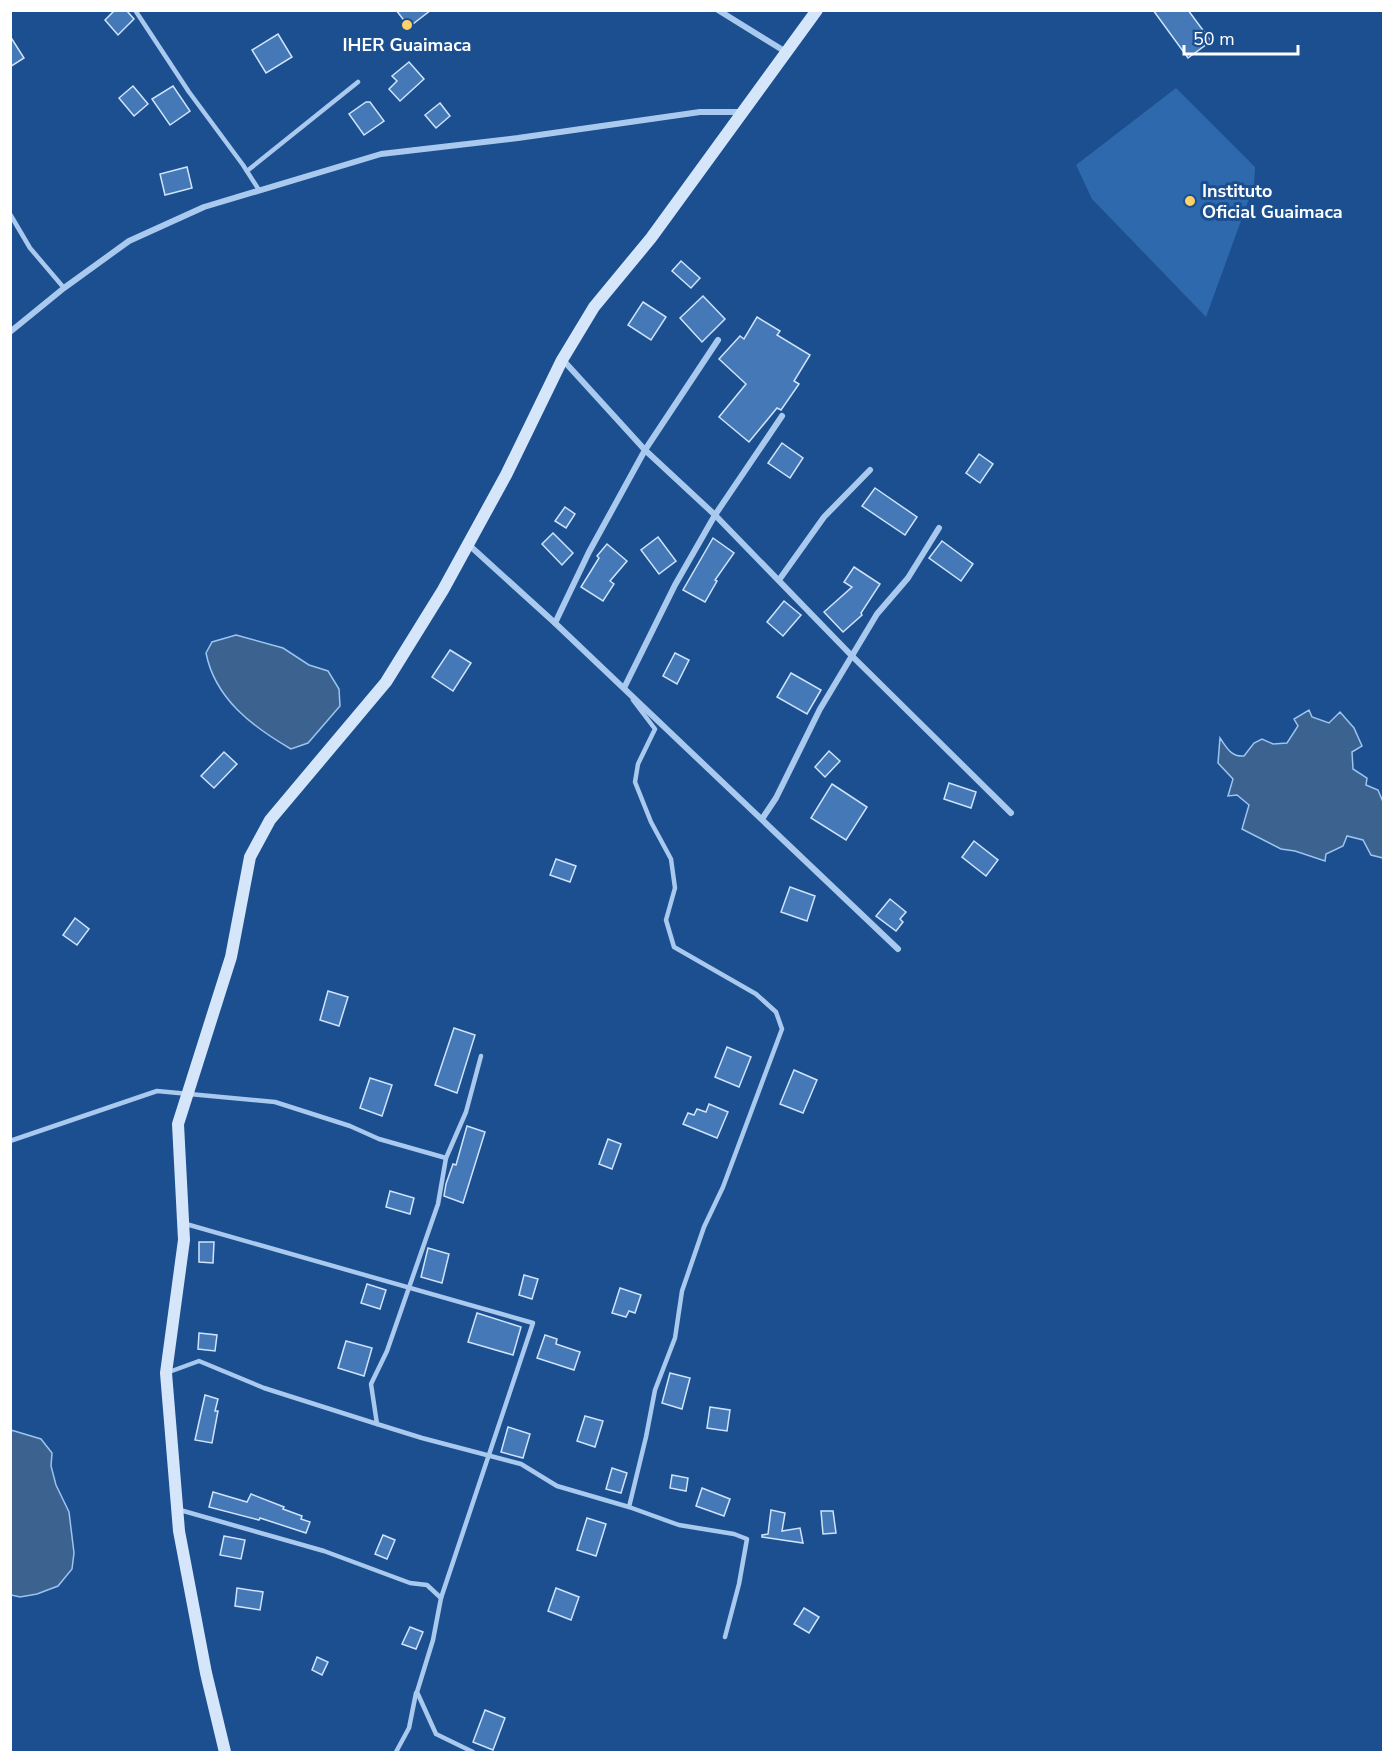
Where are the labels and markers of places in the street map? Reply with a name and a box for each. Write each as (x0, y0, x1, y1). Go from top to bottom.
marker: IHER Guaimaca (400, 18, 414, 32)
place label: IHER Guaimaca (343, 33, 471, 57)
place label: Instituto Oficial Guaimaca (1202, 179, 1343, 224)
marker: Instituto Oficial Guaimaca (1183, 194, 1197, 208)

